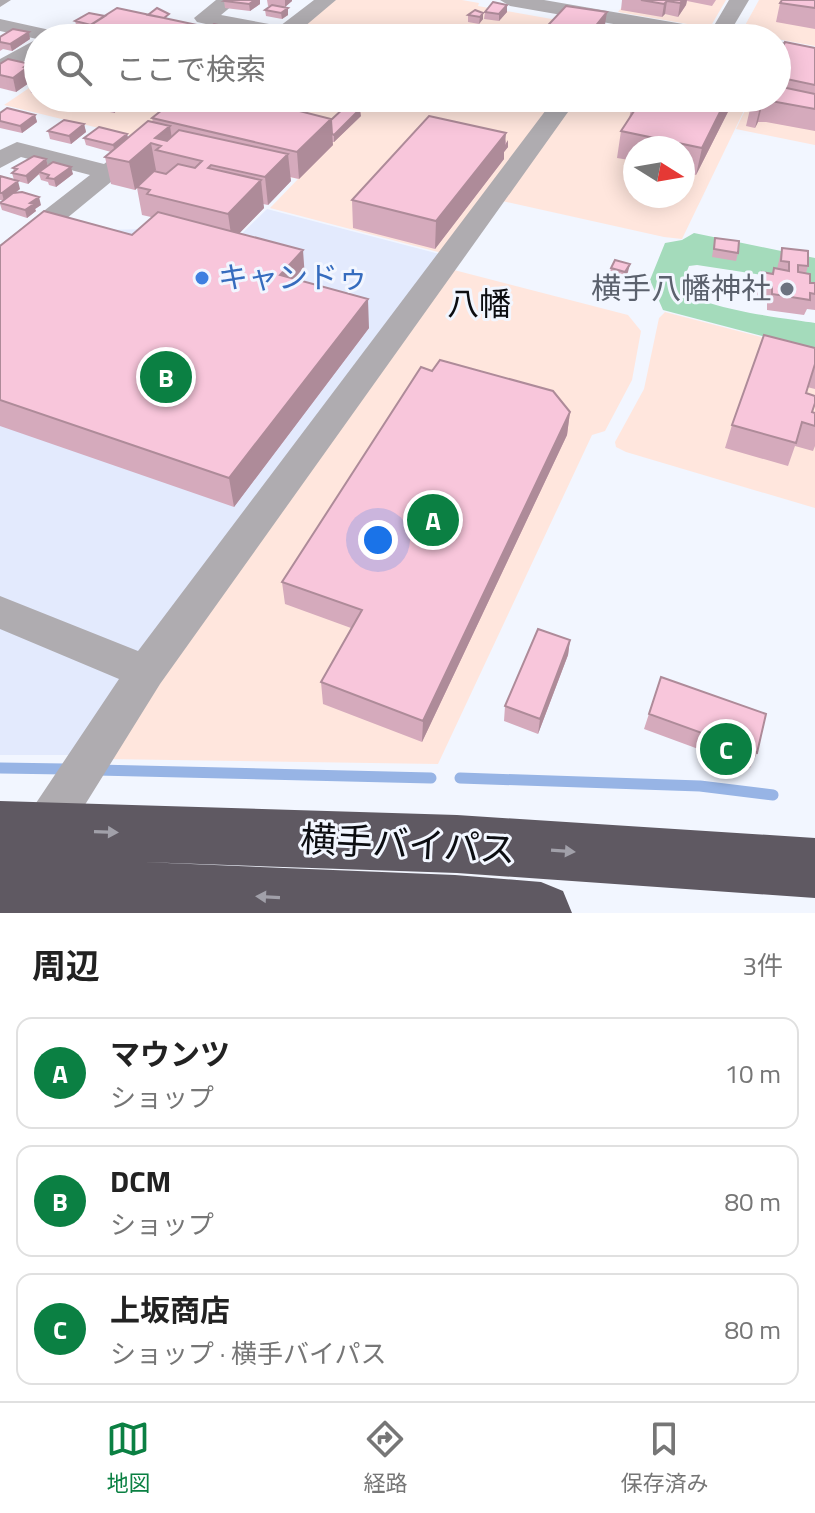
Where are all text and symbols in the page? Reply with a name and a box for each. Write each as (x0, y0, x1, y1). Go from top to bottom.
search box (24, 24, 791, 112)
icon: search (52, 46, 96, 90)
text: ここで検索 (116, 46, 266, 92)
north arrow (623, 136, 695, 208)
place label: キャンドゥ (218, 254, 368, 300)
place label: 横手八幡神社 (591, 265, 771, 311)
marker: キャンドゥ (193, 269, 211, 287)
district label: 八幡 (447, 279, 511, 327)
marker: 横手八幡神社 (778, 280, 796, 298)
pin: B (140, 347, 192, 407)
pin: A (407, 490, 459, 550)
your location (358, 520, 398, 560)
pin: C (700, 719, 752, 779)
street label: 横手バイパス (299, 810, 517, 877)
one-way arrow (94, 826, 119, 839)
one-way arrow (551, 845, 576, 858)
one-way arrow (255, 891, 280, 904)
text: 周辺 (32, 939, 100, 991)
text: 3件 (742, 946, 783, 985)
text: マウンツ (110, 1031, 230, 1077)
text: A (52, 1054, 68, 1093)
text: 10 m (724, 1054, 781, 1093)
text: ショップ (110, 1078, 214, 1117)
text: DCM (110, 1158, 171, 1204)
text: B (52, 1182, 68, 1221)
text: 80 m (724, 1182, 781, 1221)
text: ショップ (110, 1205, 214, 1244)
text: 上坂商店 (110, 1287, 230, 1333)
text: C (53, 1310, 67, 1349)
text: 80 m (724, 1310, 781, 1349)
text: ショップ · 横手バイパス (110, 1334, 387, 1373)
tab: 地図 (106, 1417, 151, 1500)
tab: 経路 (363, 1417, 408, 1500)
tab: 保存済み (620, 1417, 709, 1500)

